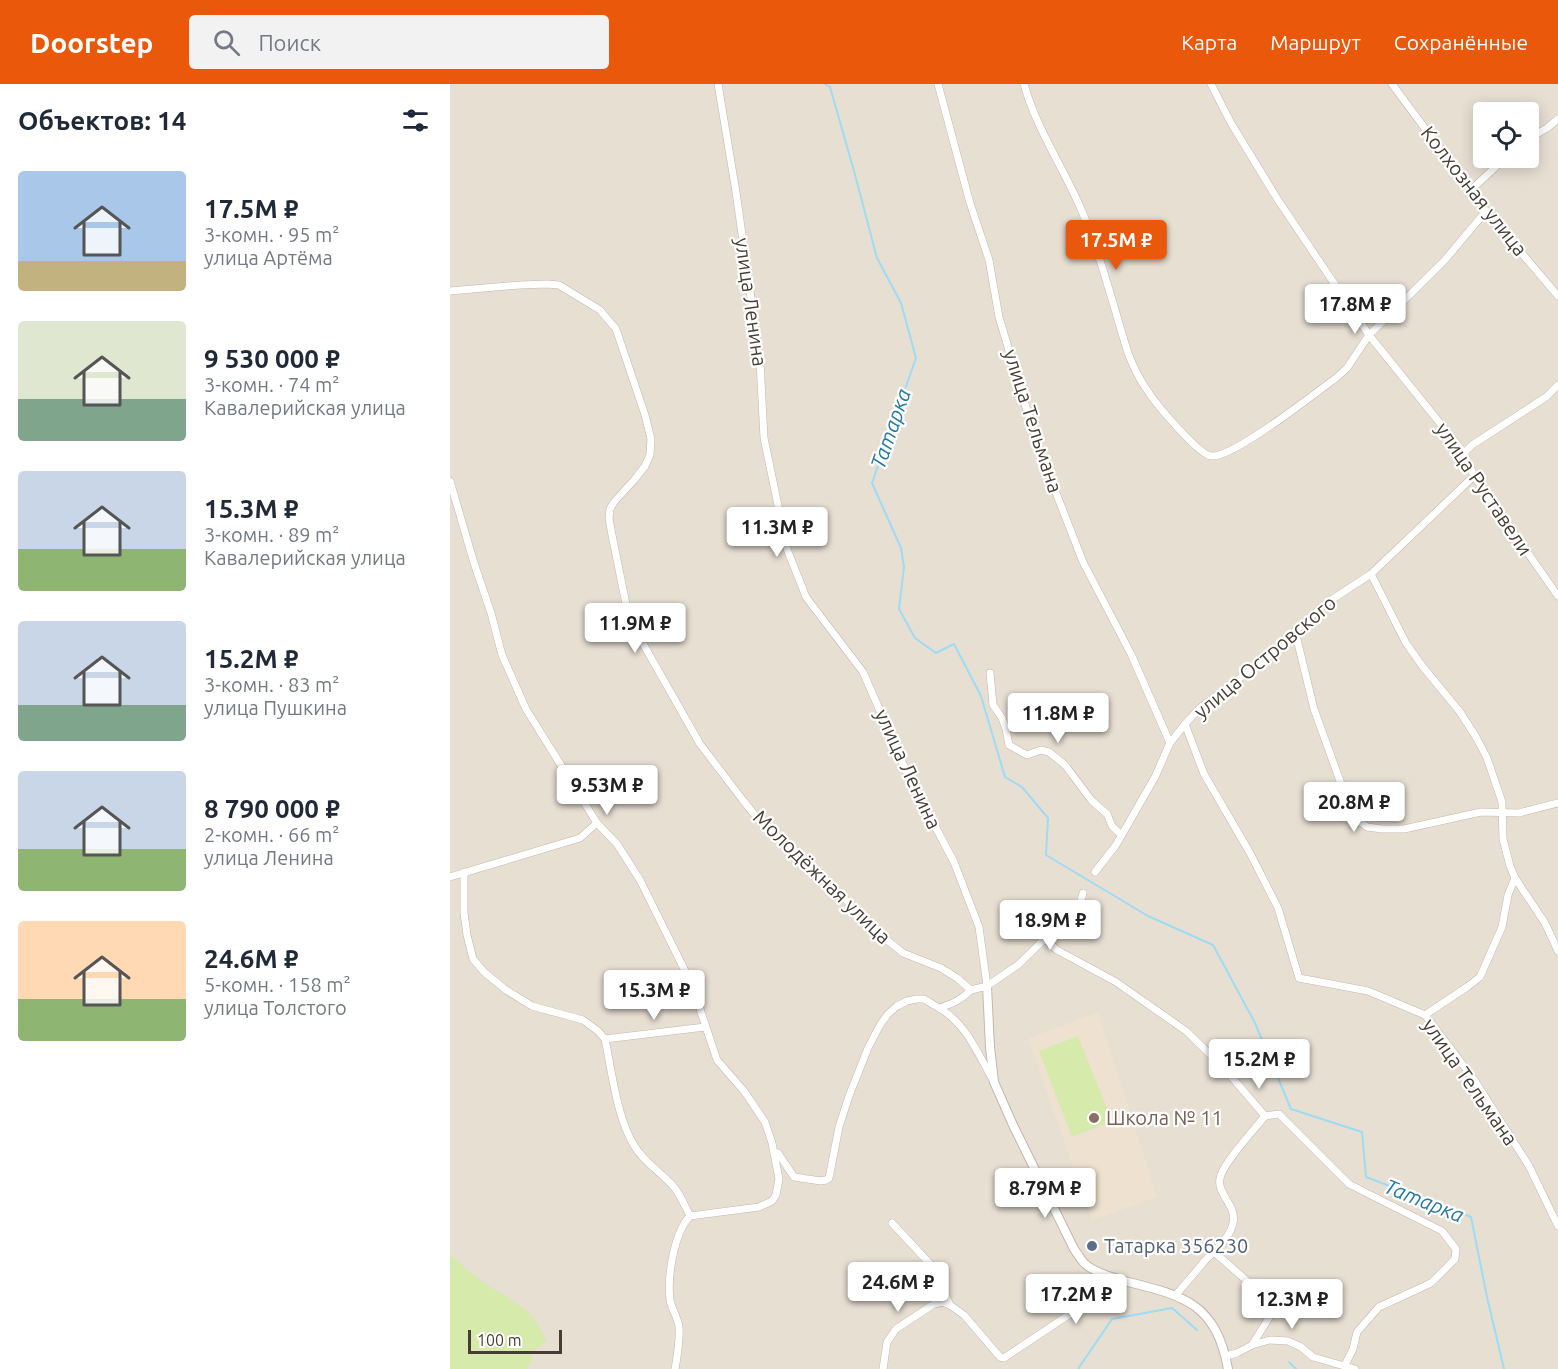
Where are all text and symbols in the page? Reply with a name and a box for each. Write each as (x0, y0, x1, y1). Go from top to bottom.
search box (189, 15, 609, 69)
icon: search (210, 26, 243, 59)
text: Doorstep (30, 27, 153, 58)
text: Поиск (258, 30, 321, 55)
text: Карта (1181, 30, 1237, 54)
text: Маршрут (1270, 30, 1361, 54)
text: Сохранённые (1394, 30, 1528, 54)
map controls (1473, 102, 1539, 168)
button: locate (1473, 102, 1539, 168)
icon: filters (399, 104, 432, 137)
text: Объектов: 14 (18, 106, 186, 135)
street label: Колхозная улица (1417, 121, 1532, 260)
text: 17.5M ₽ (204, 194, 298, 223)
icon: home (66, 195, 138, 267)
pin: 17.5M ₽ (1061, 220, 1171, 271)
text: 3-комн. · 95 m² (204, 223, 339, 246)
text: 17.5M ₽ (1080, 228, 1152, 251)
street label: улица Ленина (731, 236, 772, 368)
text: улица Артёма (204, 246, 333, 269)
pin: 17.8M ₽ (1300, 284, 1410, 335)
text: 17.8M ₽ (1319, 292, 1391, 315)
text: 9 530 000 ₽ (204, 344, 340, 373)
icon: home (66, 345, 138, 417)
street label: улица Тельмана (999, 346, 1068, 495)
text: 3-комн. · 74 m² (204, 373, 339, 396)
water label: Татарка (865, 385, 915, 472)
text: Кавалерийская улица (204, 396, 406, 419)
street label: улица Руставели (1431, 418, 1537, 560)
text: 15.3M ₽ (204, 494, 298, 523)
icon: home (66, 495, 138, 567)
pin: 11.3M ₽ (722, 507, 832, 558)
text: 11.3M ₽ (741, 515, 813, 538)
text: 3-комн. · 89 m² (204, 523, 339, 546)
text: Кавалерийская улица (204, 546, 406, 569)
street label: улица Островского (1189, 590, 1340, 723)
pin: 11.9M ₽ (580, 603, 690, 654)
text: 11.9M ₽ (599, 611, 671, 634)
text: 15.2M ₽ (204, 644, 298, 673)
icon: home (66, 645, 138, 717)
text: 3-комн. · 83 m² (204, 673, 339, 696)
pin: 11.8M ₽ (1003, 693, 1113, 744)
text: улица Пушкина (204, 696, 347, 719)
text: 11.8M ₽ (1022, 701, 1094, 724)
street label: улица Ленина (871, 705, 946, 832)
pin: 9.53M ₽ (552, 765, 662, 816)
text: 9.53M ₽ (571, 773, 643, 796)
pin: 20.8M ₽ (1299, 782, 1409, 833)
text: 20.8M ₽ (1318, 790, 1390, 813)
text: 8 790 000 ₽ (204, 794, 340, 823)
icon: home (66, 795, 138, 867)
street label: Молодёжная улица (749, 805, 896, 948)
text: 2-комн. · 66 m² (204, 823, 339, 846)
text: улица Ленина (204, 846, 334, 869)
pin: 18.9M ₽ (995, 900, 1105, 951)
text: 18.9M ₽ (1014, 908, 1086, 931)
text: 24.6M ₽ (204, 944, 298, 973)
icon: home (66, 945, 138, 1017)
pin: 15.3M ₽ (599, 970, 709, 1021)
text: 5-комн. · 158 m² (204, 973, 351, 996)
text: 15.3M ₽ (618, 978, 690, 1001)
text: улица Толстого (204, 996, 347, 1019)
street label: улица Тельмана (1418, 1014, 1523, 1150)
pin: 15.2M ₽ (1204, 1039, 1314, 1090)
text: 15.2M ₽ (1223, 1047, 1295, 1070)
place label: Школа № 11 (1106, 1106, 1223, 1129)
marker: Школа № 11 (1087, 1111, 1101, 1125)
pin: 8.79M ₽ (990, 1168, 1100, 1219)
water label: Татарка (1381, 1173, 1467, 1227)
text: 8.79M ₽ (1009, 1176, 1081, 1199)
place label: Татарка 356230 (1104, 1234, 1248, 1257)
marker: Татарка 356230 (1085, 1239, 1099, 1253)
pin: 24.6M ₽ (843, 1262, 953, 1313)
text: 24.6M ₽ (862, 1270, 934, 1293)
pin: 17.2M ₽ (1021, 1274, 1131, 1325)
pin: 12.3M ₽ (1237, 1279, 1347, 1330)
text: 17.2M ₽ (1040, 1282, 1112, 1305)
text: 12.3M ₽ (1256, 1287, 1328, 1310)
scale bar (468, 1327, 562, 1354)
text: 100 m (477, 1331, 522, 1349)

